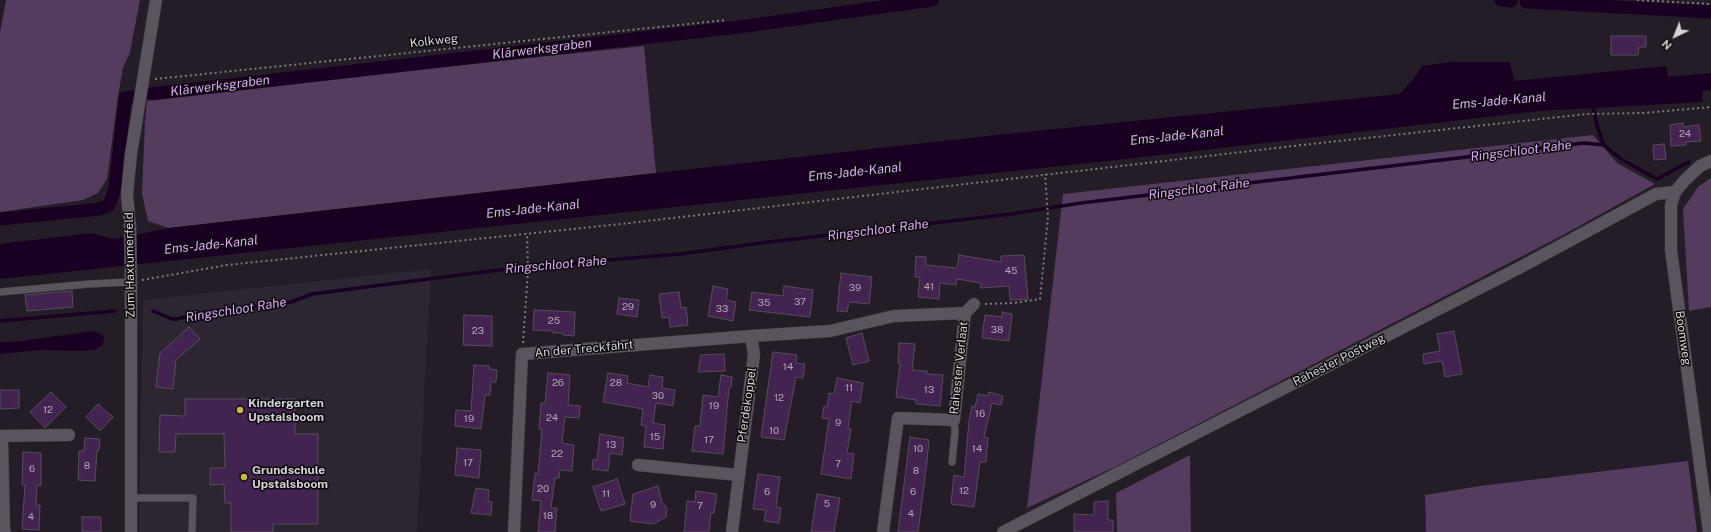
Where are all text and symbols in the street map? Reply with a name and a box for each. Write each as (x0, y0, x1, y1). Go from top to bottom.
north arrow (1655, 16, 1695, 56)
street label: Kolkweg (409, 31, 459, 51)
water label: Klärwerksgraben (491, 35, 593, 63)
text: N (1660, 37, 1674, 52)
water label: Klärwerksgraben (169, 72, 271, 100)
water label: Ems-Jade-Kanal (1451, 89, 1547, 113)
water label: Ems-Jade-Kanal (1129, 123, 1225, 149)
house number: 24 (1679, 128, 1691, 140)
water label: Ringschloot Rahe (1469, 137, 1573, 165)
water label: Ems-Jade-Kanal (807, 159, 903, 185)
water label: Ringschloot Rahe (1147, 175, 1251, 203)
water label: Ems-Jade-Kanal (485, 196, 581, 222)
street label: Zum Haxtumerfeld (122, 212, 138, 318)
water label: Ringschloot Rahe (826, 216, 930, 244)
water label: Ems-Jade-Kanal (163, 232, 259, 258)
water label: Ringschloot Rahe (505, 253, 607, 277)
house number: 45 (1005, 265, 1017, 277)
house number: 41 (924, 281, 934, 293)
house number: 39 (849, 282, 861, 294)
water label: Ringschloot Rahe (184, 294, 288, 326)
house number: 37 (794, 296, 806, 308)
house number: 35 (758, 297, 770, 309)
house number: 29 (622, 301, 634, 313)
house number: 33 (716, 303, 728, 315)
street label: Boomweg (1672, 310, 1694, 366)
house number: 25 (548, 315, 560, 327)
street label: Rahester Verlaat (947, 321, 971, 415)
house number: 38 (991, 324, 1003, 336)
house number: 23 (472, 325, 484, 337)
street label: Rahester Postweg (1291, 331, 1387, 389)
street label: An der Treckfahrt (534, 338, 634, 360)
house number: 14 (783, 361, 793, 373)
street label: Pferdekoppel (735, 367, 759, 443)
house number: 26 (552, 377, 564, 389)
house number: 28 (610, 377, 622, 389)
house number: 11 (845, 382, 853, 394)
house number: 13 (924, 384, 934, 396)
house number: 30 (652, 390, 664, 402)
house number: 12 (774, 392, 784, 404)
place label: Kindergarten Upstalsboom (248, 396, 324, 424)
house number: 19 (709, 400, 719, 412)
house number: 12 (43, 404, 53, 416)
marker: Kindergarten Upstalsboom (235, 405, 245, 415)
house number: 16 (975, 408, 985, 420)
house number: 24 (546, 412, 558, 424)
house number: 19 (464, 413, 474, 425)
house number: 9 (835, 417, 841, 429)
house number: 10 (769, 425, 779, 437)
house number: 15 (650, 431, 660, 443)
house number: 17 (704, 434, 714, 446)
house number: 13 (606, 439, 616, 451)
house number: 10 (913, 443, 923, 455)
house number: 14 (972, 443, 982, 455)
house number: 22 (551, 448, 563, 460)
house number: 17 (463, 457, 473, 469)
house number: 7 (835, 458, 841, 470)
house number: 8 (84, 460, 90, 472)
house number: 6 (29, 463, 35, 475)
place label: Grundschule Upstalsboom (252, 463, 328, 491)
house number: 8 (913, 465, 919, 477)
marker: Grundschule Upstalsboom (239, 472, 249, 482)
house number: 20 (537, 483, 549, 495)
house number: 12 (959, 485, 969, 497)
house number: 6 (764, 486, 770, 498)
house number: 6 (910, 486, 916, 498)
house number: 11 (602, 488, 610, 500)
house number: 5 (824, 498, 830, 510)
house number: 9 (650, 499, 656, 511)
house number: 7 (697, 500, 703, 512)
house number: 4 (908, 508, 914, 520)
house number: 18 (543, 510, 553, 522)
house number: 4 (28, 511, 34, 523)

